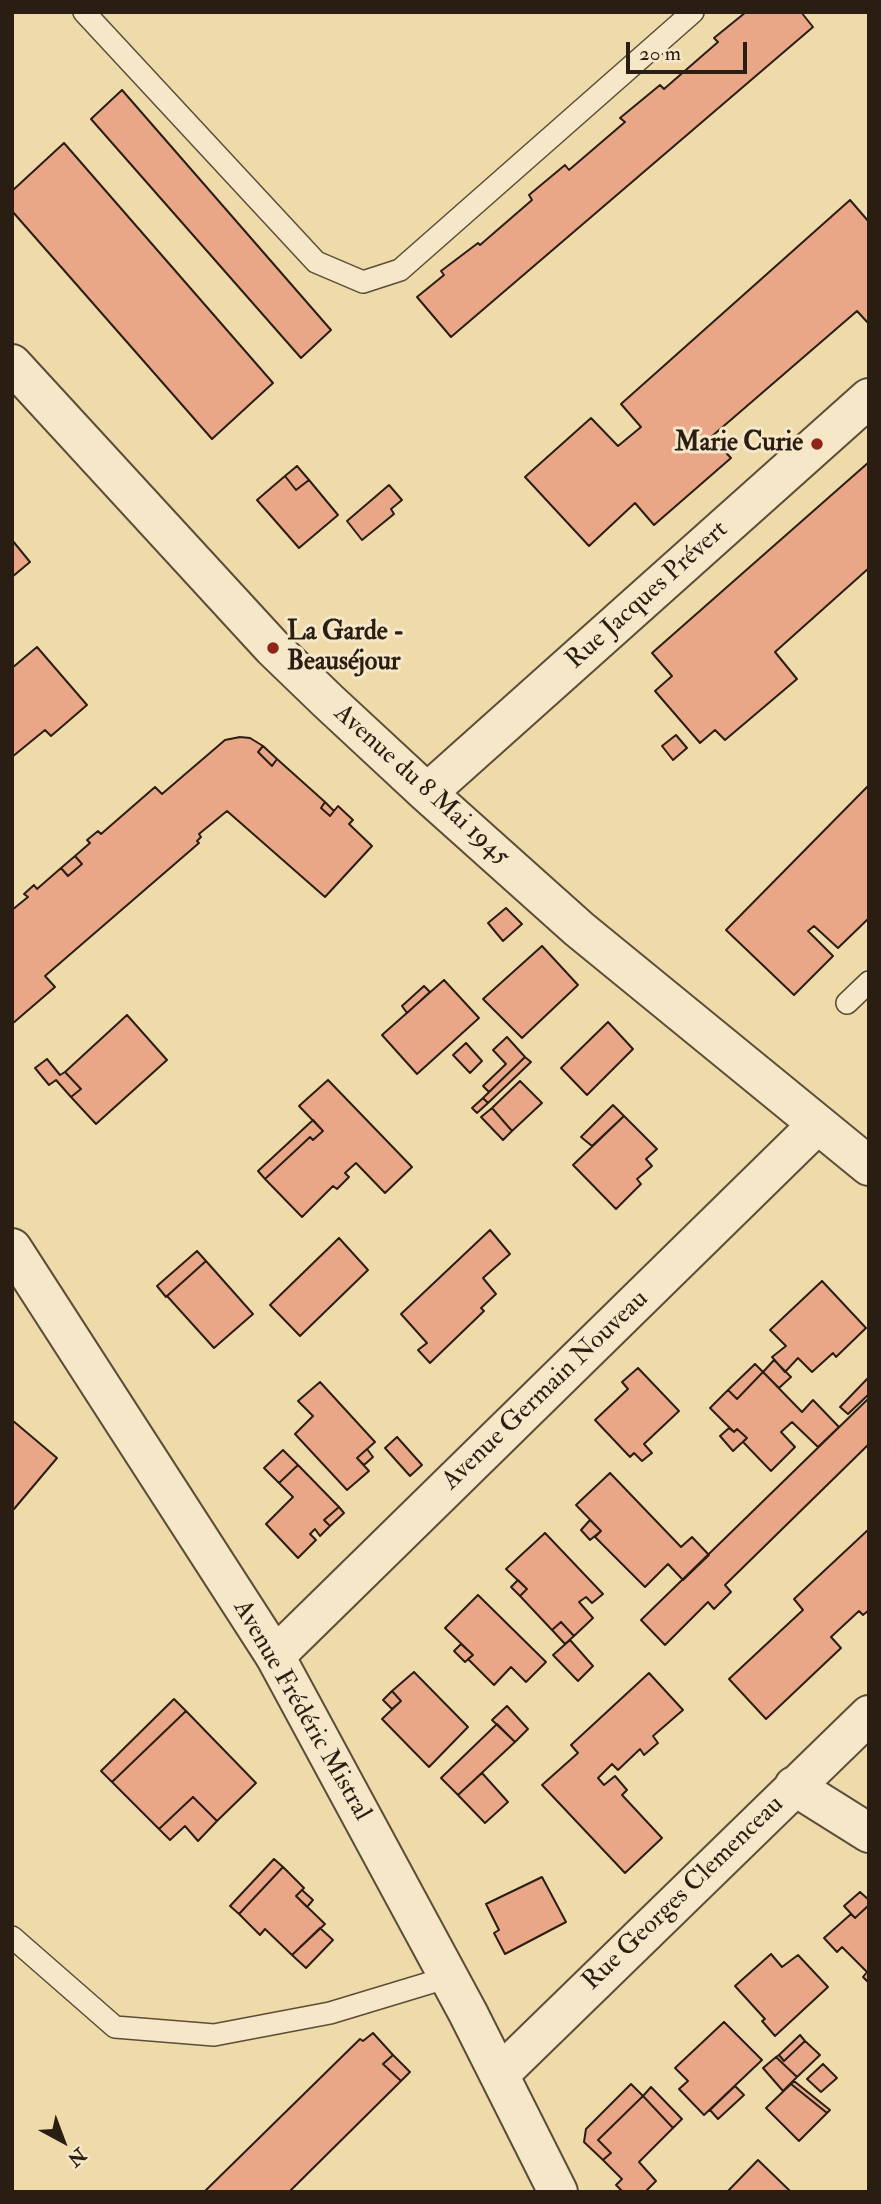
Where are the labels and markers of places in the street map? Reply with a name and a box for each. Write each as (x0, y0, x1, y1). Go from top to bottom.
place label: Marie Curie (675, 428, 803, 460)
marker: Marie Curie (809, 436, 825, 452)
place label: La Garde - Beauséjour (287, 617, 404, 678)
marker: La Garde - Beauséjour (265, 640, 281, 656)

